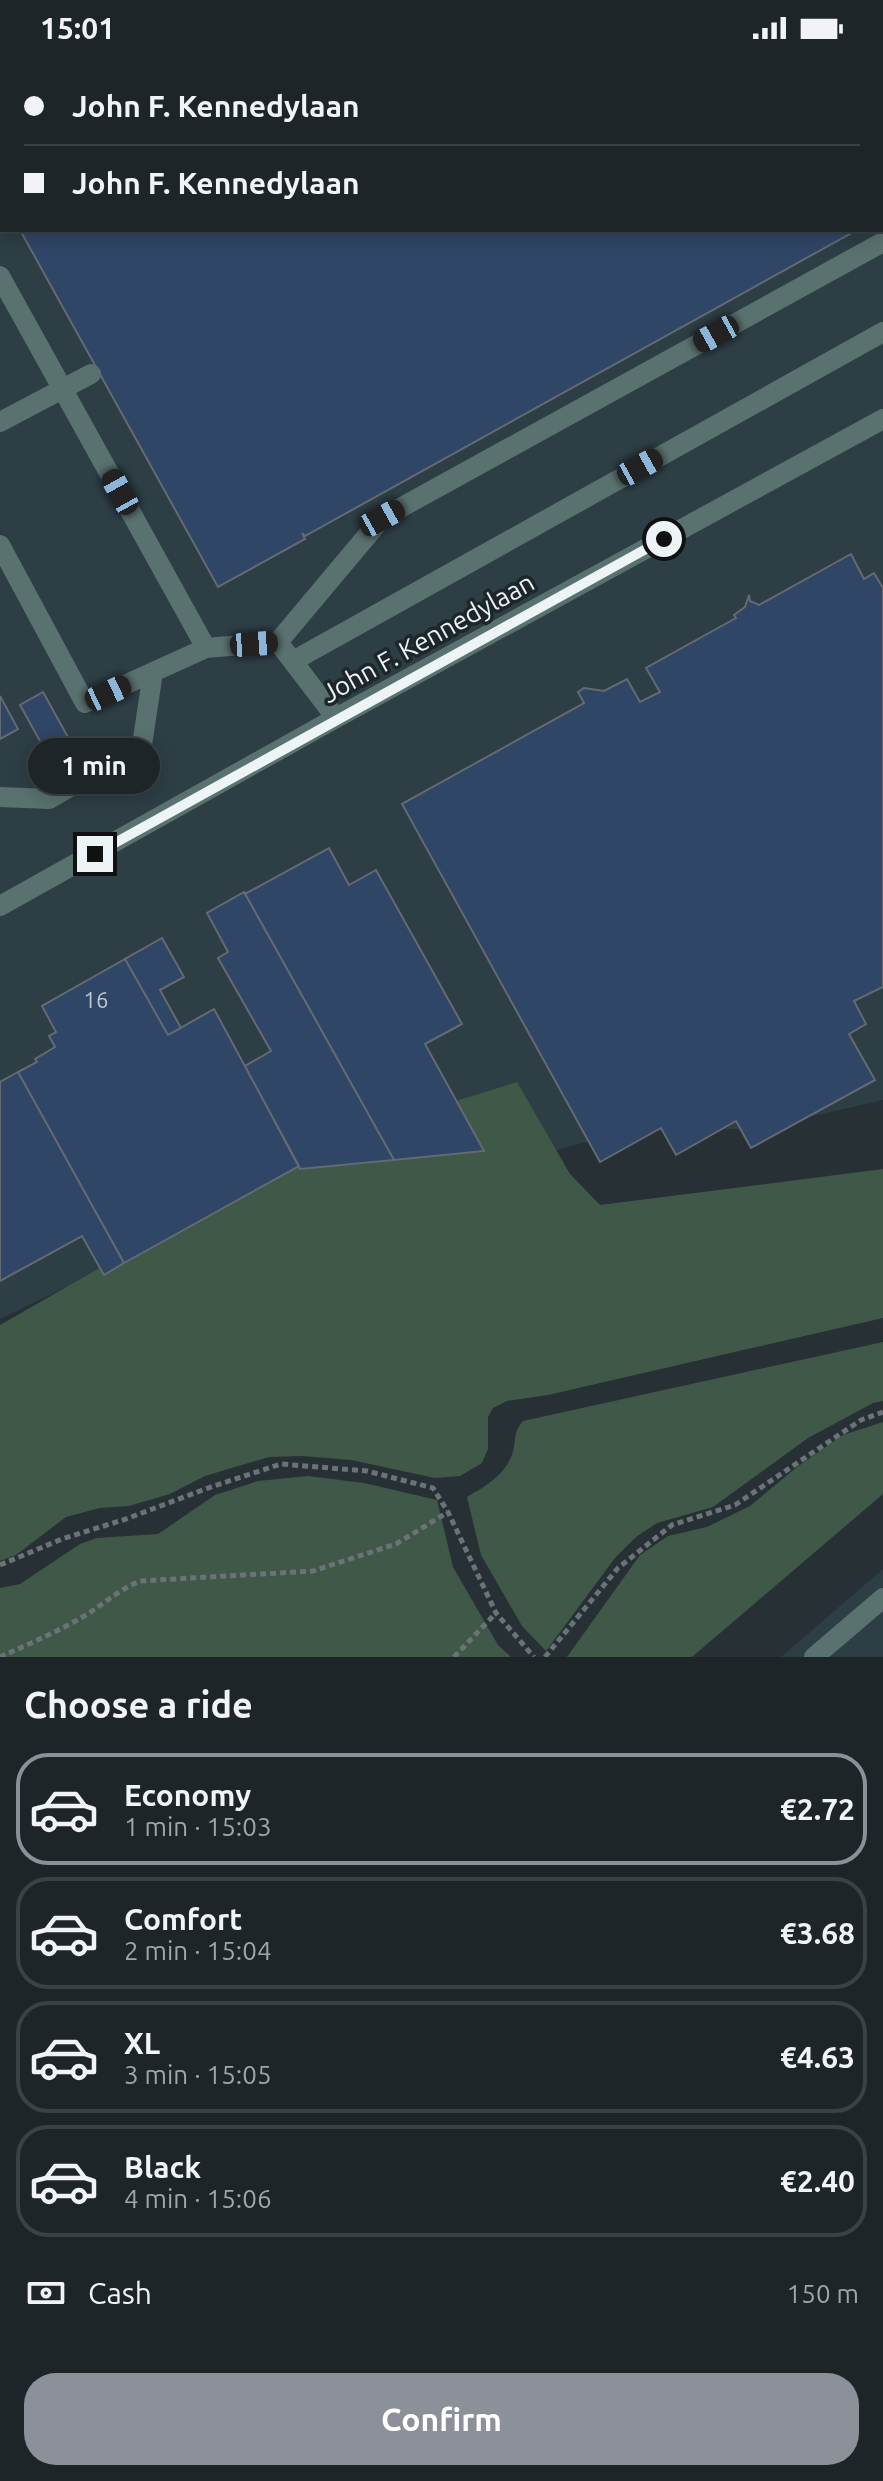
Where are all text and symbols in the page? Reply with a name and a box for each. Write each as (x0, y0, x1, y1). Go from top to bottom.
text: 15:01 (40, 11, 115, 45)
text: John F. Kennedylaan (72, 89, 360, 123)
text: John F. Kennedylaan (72, 166, 360, 200)
car (689, 312, 743, 356)
car (613, 445, 667, 489)
car (98, 465, 142, 519)
car (355, 496, 409, 540)
route start (646, 521, 682, 557)
street label: John F. Kennedylaan (316, 567, 539, 708)
car (229, 630, 279, 658)
car (81, 672, 135, 714)
callout: 1 min (29, 738, 161, 794)
text: 1 min (61, 751, 127, 780)
route end (77, 836, 113, 872)
house number: 16 (84, 987, 108, 1012)
text: Choose a ride (24, 1684, 253, 1725)
icon: car (28, 1773, 100, 1845)
text: Economy (124, 1778, 251, 1812)
text: €2.72 (780, 1792, 855, 1826)
text: 1 min · 15:03 (124, 1812, 272, 1841)
icon: car (28, 1897, 100, 1969)
text: Comfort (124, 1902, 242, 1936)
text: €3.68 (780, 1916, 855, 1950)
text: 2 min · 15:04 (124, 1936, 272, 1965)
icon: car (28, 2021, 100, 2093)
text: XL (124, 2026, 160, 2060)
text: €4.63 (780, 2040, 855, 2074)
text: 3 min · 15:05 (124, 2060, 272, 2089)
icon: car (28, 2145, 100, 2217)
text: Black (124, 2150, 201, 2184)
text: €2.40 (780, 2164, 855, 2198)
text: 4 min · 15:06 (124, 2184, 272, 2213)
icon: cash (24, 2271, 68, 2315)
text: Cash (88, 2276, 152, 2310)
text: 150 m (787, 2279, 859, 2308)
button: Confirm (24, 2373, 859, 2465)

